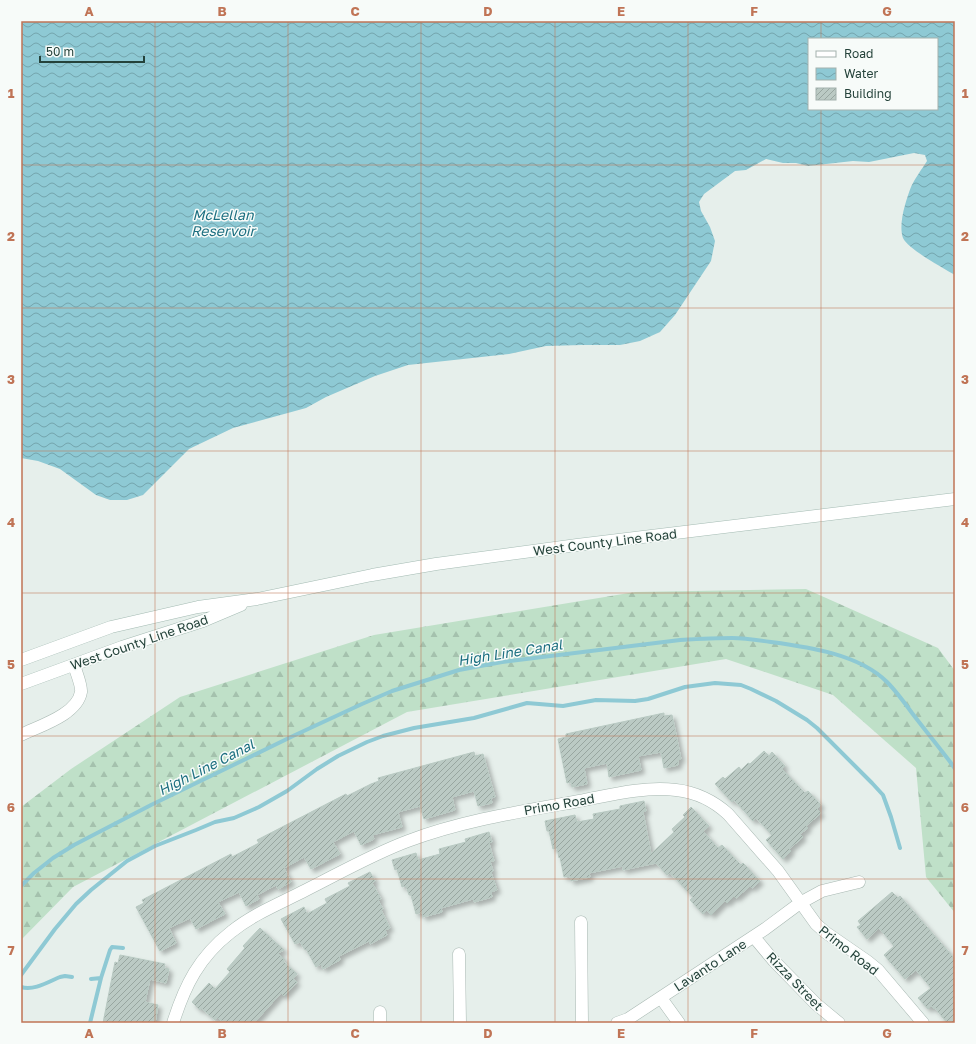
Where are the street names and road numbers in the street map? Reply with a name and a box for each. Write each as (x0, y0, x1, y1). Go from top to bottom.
street label: West County Line Road (532, 525, 678, 559)
street label: West County Line Road (68, 611, 210, 673)
street label: Primo Road (522, 790, 596, 818)
street label: Primo Road (816, 922, 882, 978)
street label: Lavanto Lane (671, 936, 749, 994)
street label: Rizza Street (763, 949, 827, 1013)

